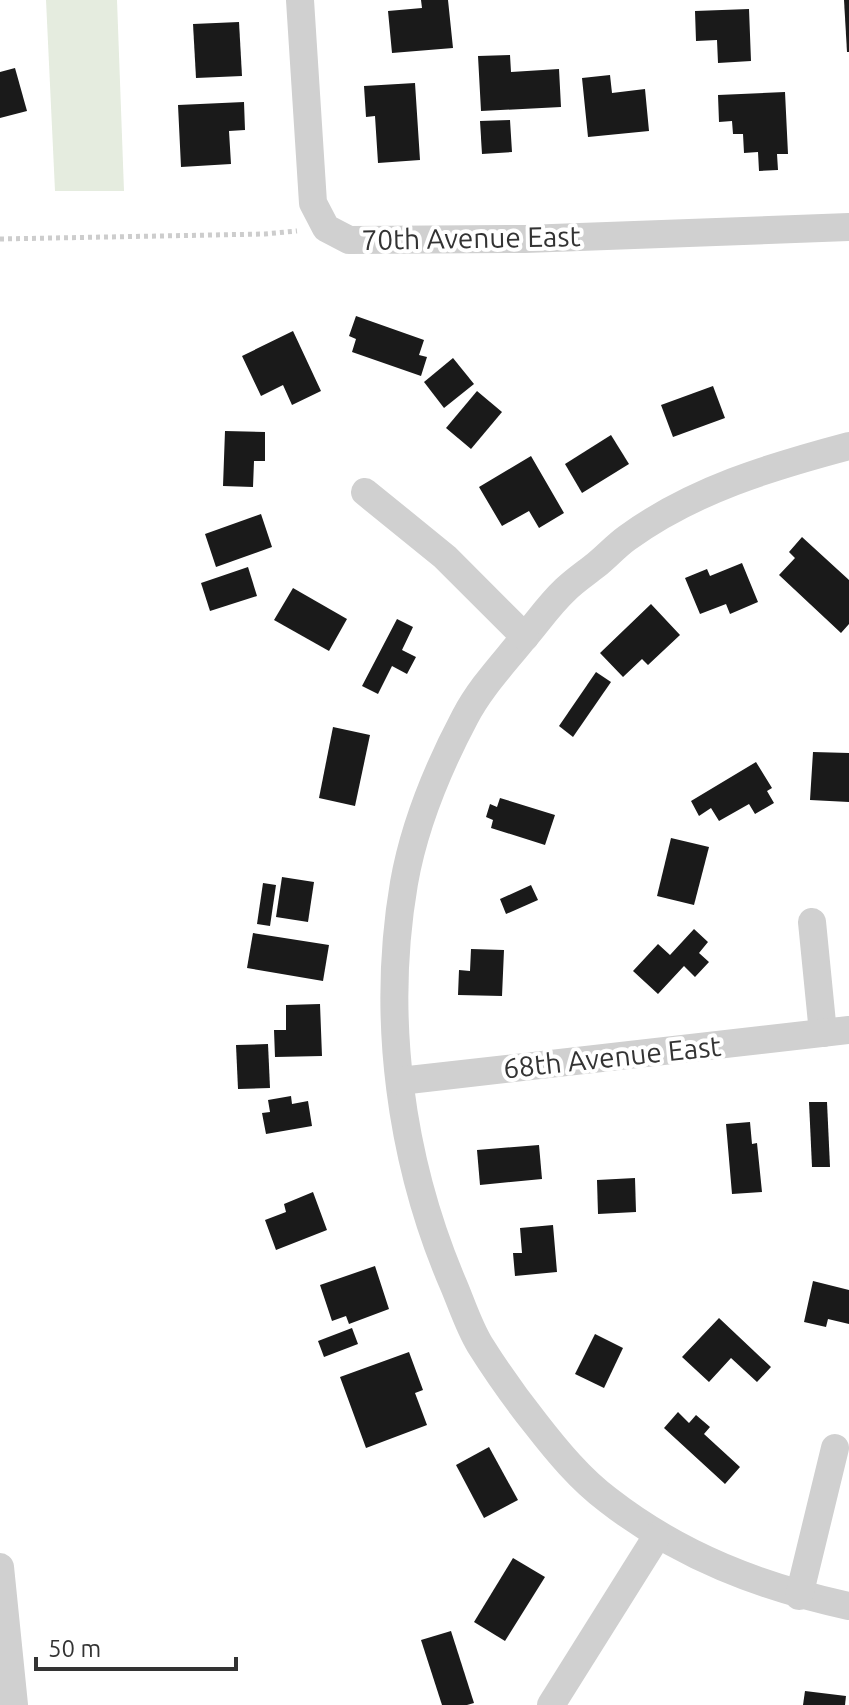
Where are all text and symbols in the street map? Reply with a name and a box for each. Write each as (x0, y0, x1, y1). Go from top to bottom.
street label: 70th Avenue East (361, 220, 581, 255)
street label: 68th Avenue East (501, 1030, 722, 1083)
scale bar (36, 1621, 236, 1671)
text: 50 m (48, 1635, 101, 1662)

